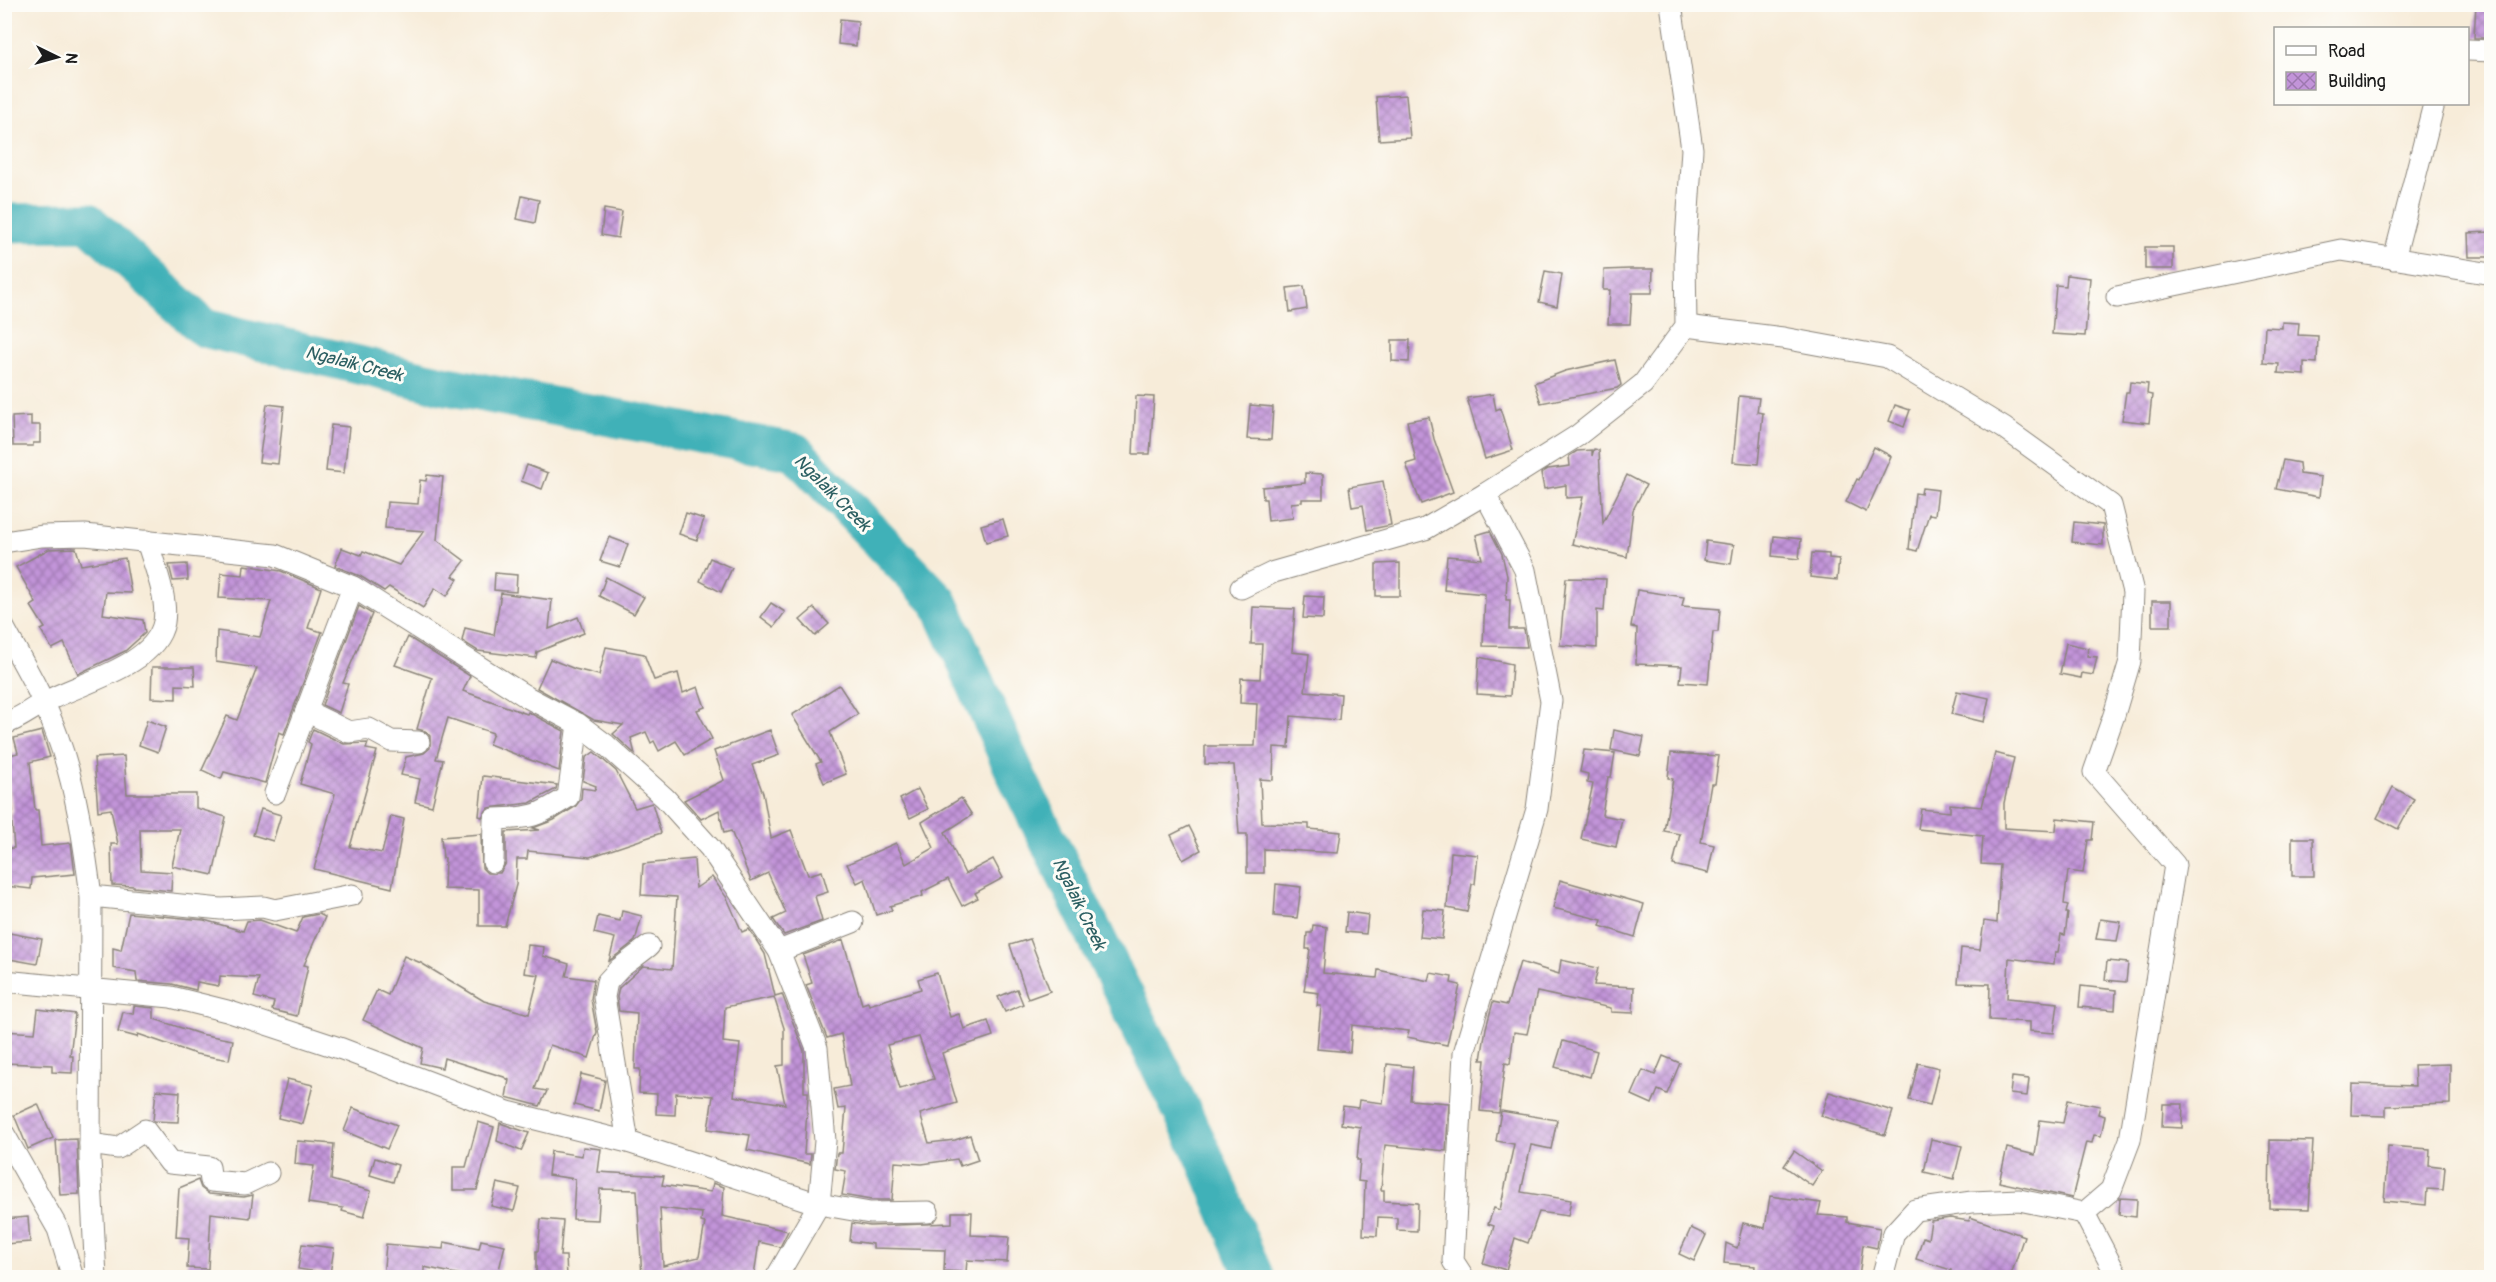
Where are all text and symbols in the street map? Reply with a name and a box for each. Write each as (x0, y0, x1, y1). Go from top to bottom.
north arrow (27, 27, 87, 87)
legend (2274, 27, 2469, 105)
text: Road (2328, 40, 2365, 63)
text: N (60, 52, 81, 65)
text: Building (2328, 70, 2386, 93)
water label: Ngalaik Creek (303, 341, 406, 388)
water label: Ngalaik Creek (789, 450, 876, 537)
water label: Ngalaik Creek (1047, 854, 1112, 955)

